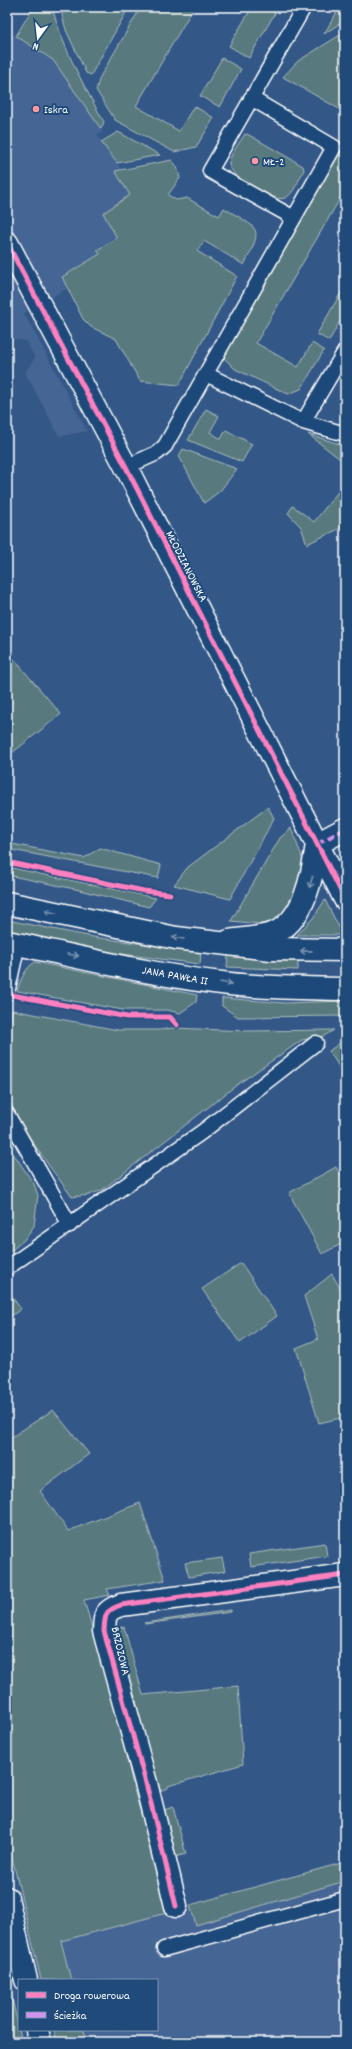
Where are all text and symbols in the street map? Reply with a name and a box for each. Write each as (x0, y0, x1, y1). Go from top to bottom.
north arrow (18, 18, 58, 58)
text: N (31, 37, 41, 54)
place label: Iskra (44, 102, 68, 119)
marker: Iskra (31, 104, 41, 114)
place label: MŁ-2 (263, 154, 284, 171)
marker: MŁ-2 (250, 156, 260, 166)
street label: MŁODZIANOWSKA (160, 528, 211, 606)
one-way arrow (307, 875, 314, 888)
one-way arrow (45, 907, 58, 915)
one-way arrow (172, 934, 185, 942)
one-way arrow (300, 947, 313, 955)
one-way arrow (66, 951, 79, 959)
street label: JANA PAWŁA II (140, 962, 209, 991)
one-way arrow (219, 979, 232, 987)
street label: BRZOZOWA (106, 1625, 133, 1678)
legend (18, 1979, 158, 2031)
text: Droga rowerowa (54, 1988, 130, 2005)
text: Ścieżka (54, 2008, 87, 2025)

